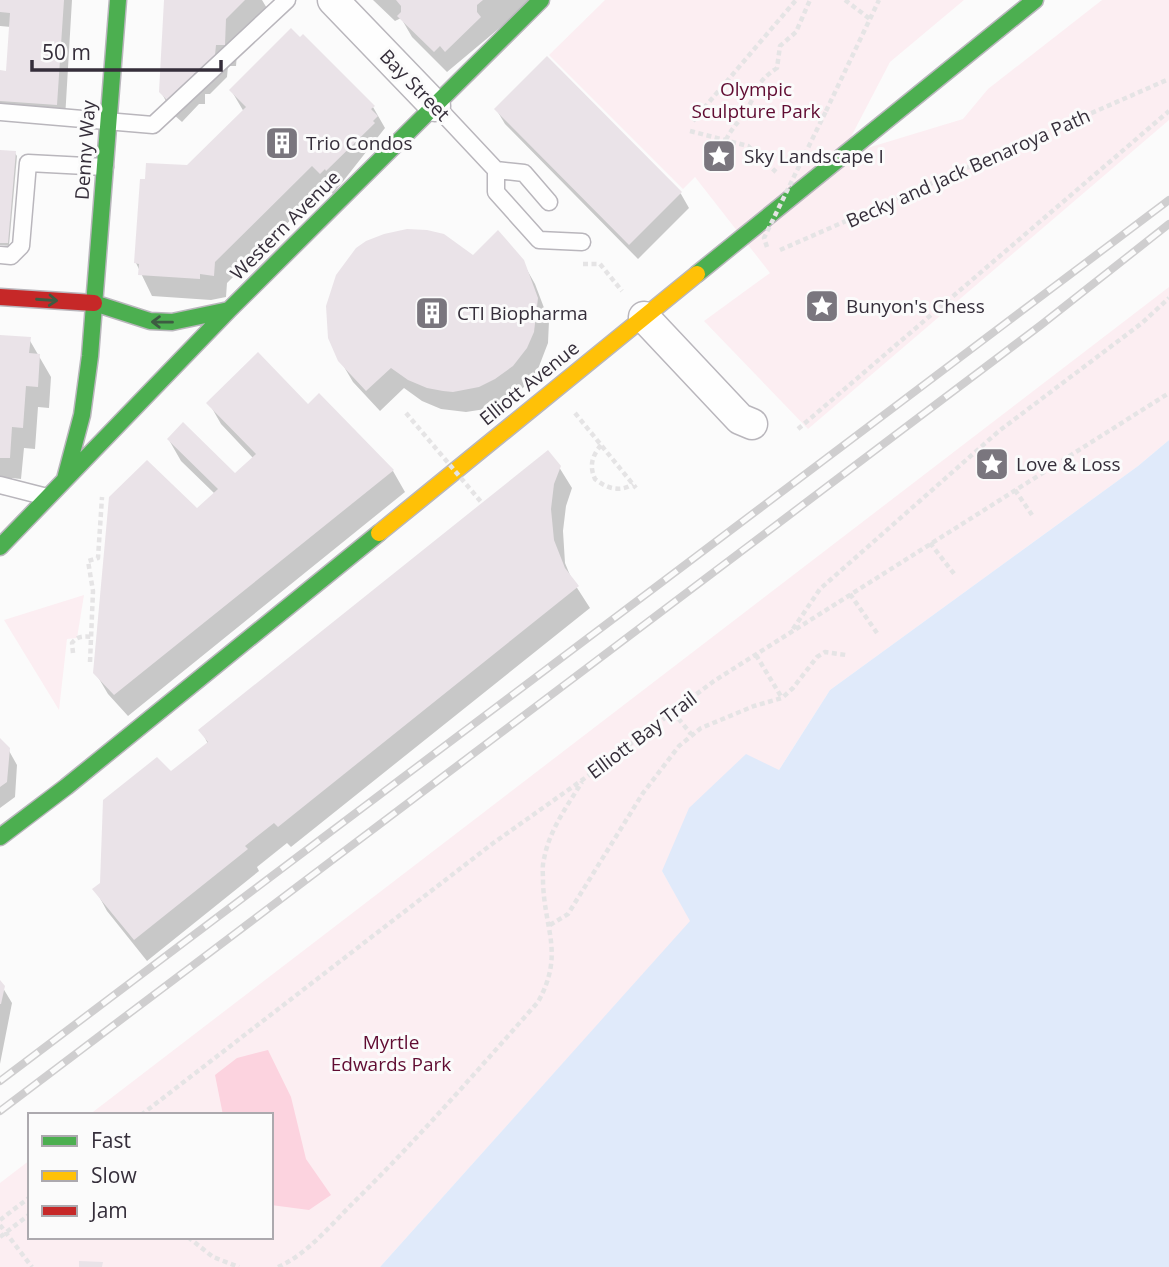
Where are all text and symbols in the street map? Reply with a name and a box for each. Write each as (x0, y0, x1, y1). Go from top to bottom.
scale bar (32, 28, 220, 72)
text: 50 m (42, 38, 91, 66)
street label: Bay Street (374, 43, 456, 127)
park label: Olympic Sculpture Park (691, 76, 821, 124)
street label: Denny Way (69, 99, 101, 201)
street label: Becky and Jack Benaroya Path (842, 102, 1094, 234)
building icon: Trio Condos (263, 124, 301, 162)
place label: Trio Condos (306, 130, 413, 156)
place icon: Sky Landscape I (700, 137, 738, 175)
place label: Sky Landscape I (744, 143, 884, 169)
street label: Western Avenue (224, 164, 346, 286)
place icon: Bunyon's Chess (803, 287, 841, 325)
one-way arrow (35, 293, 58, 306)
place label: Bunyon's Chess (846, 293, 985, 319)
building icon: CTI Biopharma (413, 294, 451, 332)
place label: CTI Biopharma (457, 300, 588, 326)
one-way arrow (151, 315, 174, 328)
street label: Elliott Avenue (474, 335, 584, 431)
place icon: Love & Loss (973, 445, 1011, 483)
place label: Love & Loss (1016, 451, 1121, 477)
street label: Elliott Bay Trail (582, 685, 702, 785)
park label: Myrtle Edwards Park (331, 1029, 451, 1077)
legend (28, 1113, 273, 1239)
text: Fast (91, 1126, 131, 1154)
text: Slow (91, 1161, 137, 1189)
text: Jam (89, 1196, 128, 1224)

